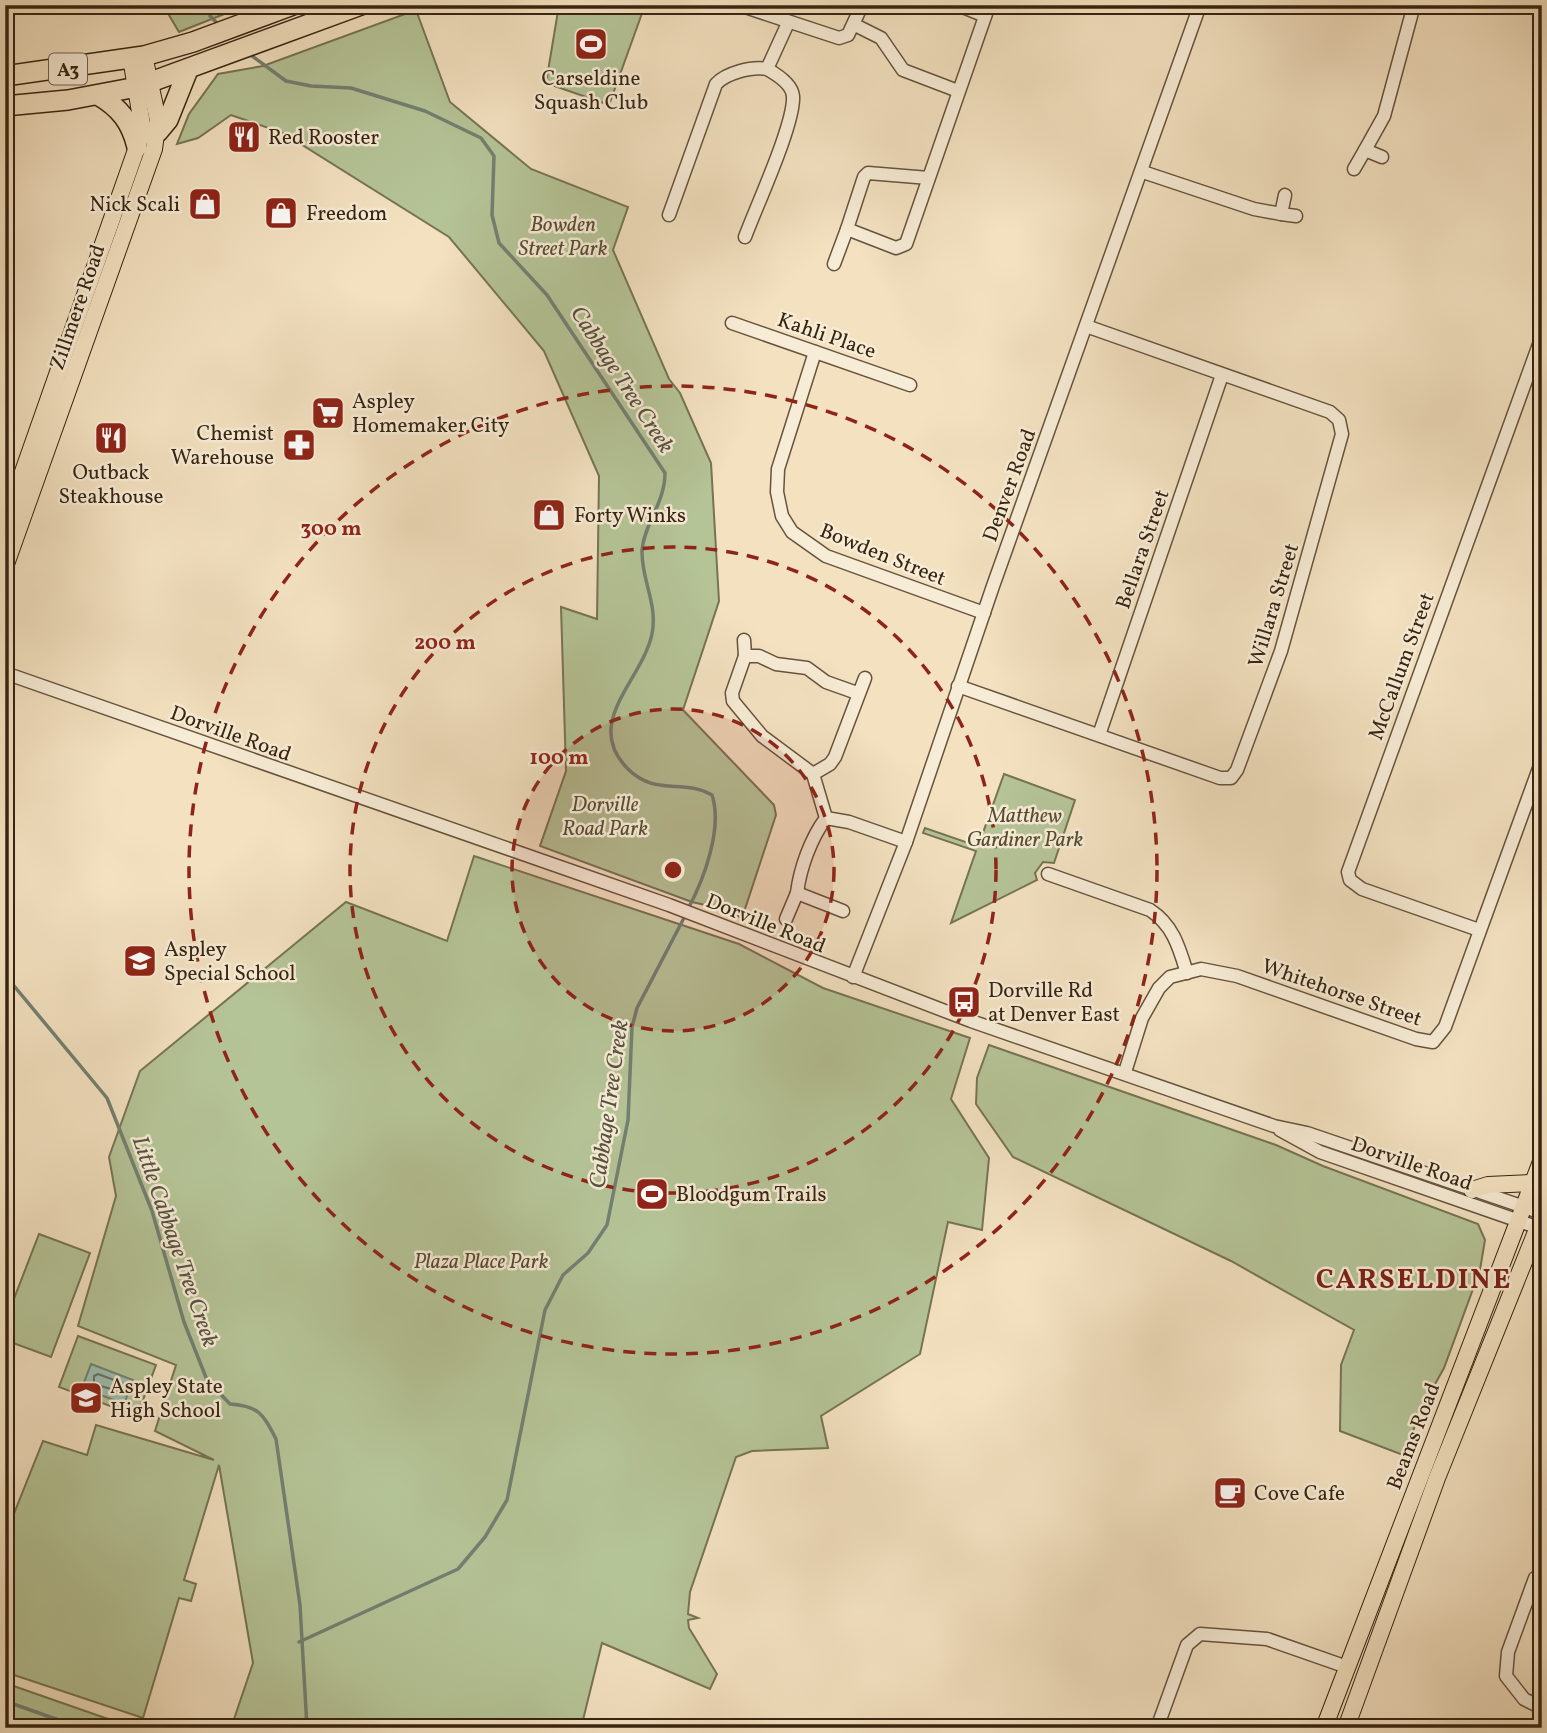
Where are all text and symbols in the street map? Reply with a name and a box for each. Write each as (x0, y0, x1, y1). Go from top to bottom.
sports icon: Carseldine Squash Club (572, 25, 610, 63)
road number: A3 (49, 54, 87, 85)
place label: Carseldine Squash Club (534, 65, 648, 118)
restaurant icon: Red Rooster (225, 118, 263, 156)
place label: Red Rooster (268, 124, 379, 153)
shop icon: Nick Scali (186, 185, 224, 223)
place label: Nick Scali (90, 191, 180, 220)
shop icon: Freedom (262, 194, 300, 232)
place label: Freedom (306, 200, 387, 229)
park label: Bowden Street Park (519, 211, 608, 264)
street label: Zillmere Road (43, 241, 113, 374)
water label: Cabbage Tree Creek (562, 300, 681, 460)
street label: Kahli Place (773, 306, 880, 367)
place label: Aspley Homemaker City (352, 388, 510, 441)
supermarket icon: Aspley Homemaker City (309, 394, 347, 432)
restaurant icon: Outback Steakhouse (92, 419, 130, 457)
place label: Chemist Warehouse (171, 420, 274, 473)
street label: Denver Road (977, 425, 1044, 546)
pharmacy icon: Chemist Warehouse (280, 426, 318, 464)
place label: Outback Steakhouse (58, 459, 164, 512)
street label: Bellara Street (1109, 486, 1177, 613)
shop icon: Forty Winks (530, 496, 568, 534)
place label: Forty Winks (574, 502, 686, 531)
text: 300 m (301, 515, 361, 544)
street label: Bowden Street (815, 517, 950, 594)
street label: Willara Street (1242, 540, 1307, 671)
street label: McCallum Street (1362, 589, 1443, 744)
text: 200 m (414, 629, 476, 658)
street label: Dorville Road (166, 699, 295, 770)
text: 100 m (529, 744, 589, 773)
park label: Dorville Road Park (562, 791, 648, 844)
park label: Matthew Gardiner Park (967, 802, 1084, 855)
centre of rings (661, 858, 685, 882)
street label: Dorville Road (701, 887, 830, 962)
place label: Aspley Special School (164, 936, 296, 989)
school or university icon: Aspley Special School (121, 942, 159, 980)
street label: Whitehorse Street (1258, 952, 1425, 1034)
place label: Dorville Rd at Denver East (988, 977, 1120, 1030)
bus stop icon: Dorville Rd at Denver East (945, 983, 983, 1021)
water label: Cabbage Tree Creek (582, 1017, 638, 1191)
street label: Dorville Road (1347, 1130, 1476, 1199)
water label: Little Cabbage Tree Creek (123, 1132, 225, 1352)
sports icon: Bloodgum Trails (633, 1175, 671, 1213)
place label: Bloodgum Trails (676, 1181, 827, 1210)
park label: Plaza Place Park (414, 1248, 549, 1277)
district label: CARSELDINE (1316, 1261, 1512, 1300)
place label: Aspley State High School (110, 1373, 223, 1426)
school or university icon: Aspley State High School (67, 1379, 105, 1417)
street label: Beams Road (1381, 1379, 1448, 1494)
cafe icon: Cove Cafe (1211, 1474, 1249, 1512)
place label: Cove Cafe (1254, 1480, 1345, 1509)

